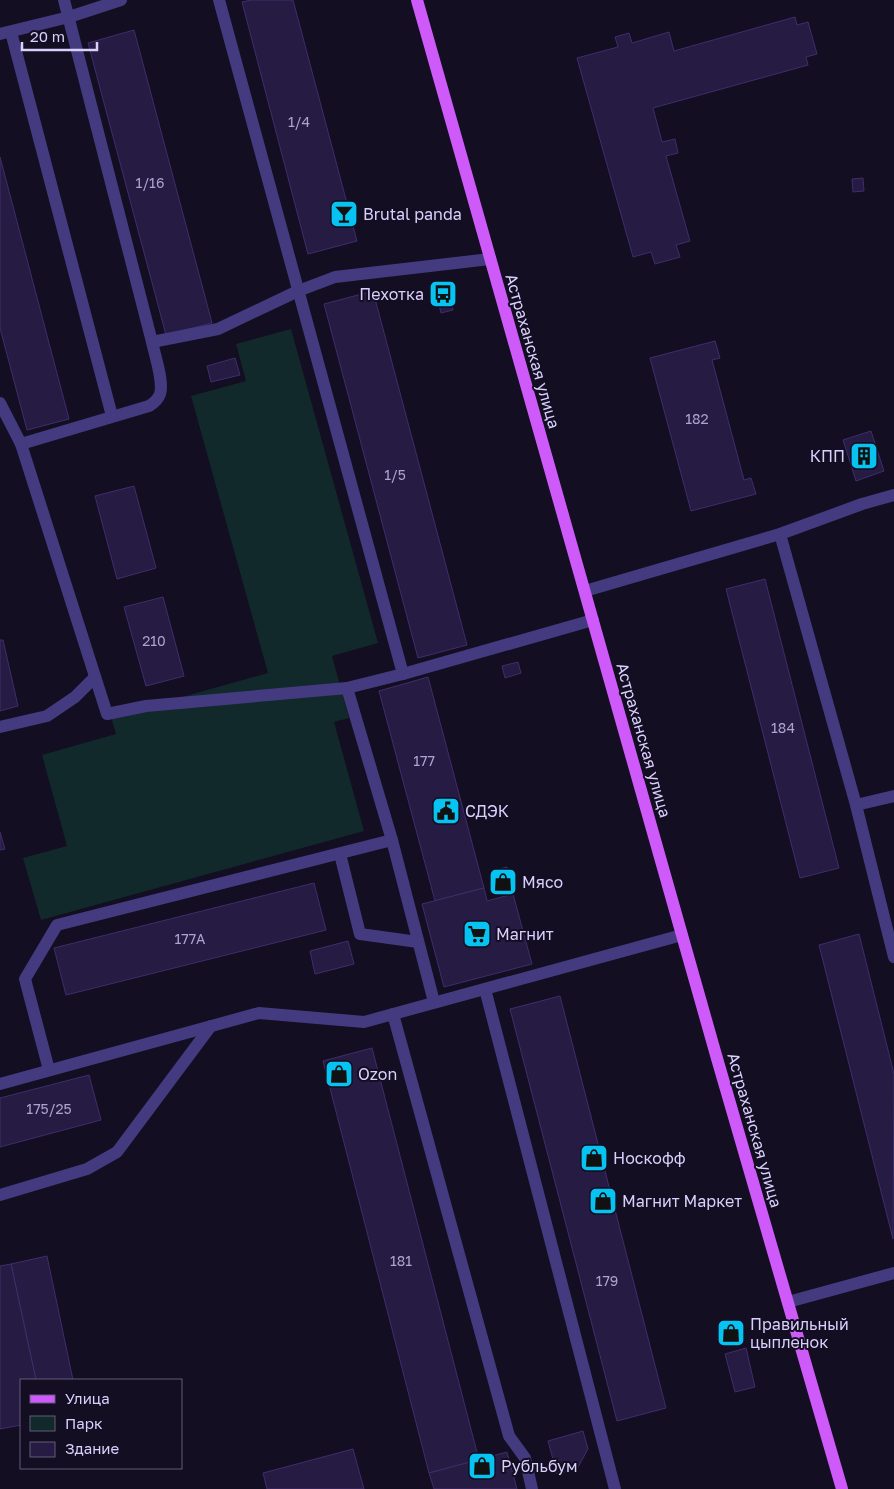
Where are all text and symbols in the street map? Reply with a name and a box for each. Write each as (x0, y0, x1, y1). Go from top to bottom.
scale bar (22, 20, 98, 52)
text: 20 m (30, 27, 65, 45)
house number: 1/4 (288, 113, 310, 130)
house number: 1/16 (136, 174, 164, 191)
bar icon: Brutal panda (329, 199, 359, 229)
place label: Brutal panda (363, 204, 462, 224)
street label: Астраханская улица (501, 271, 565, 431)
bus stop icon: Пехотка (428, 279, 458, 309)
place label: Пехотка (359, 284, 424, 304)
house number: 182 (685, 410, 709, 427)
building icon: КПП (849, 441, 879, 471)
place label: КПП (810, 446, 845, 466)
house number: 1/5 (384, 466, 406, 483)
house number: 210 (142, 632, 166, 649)
street label: Астраханская улица (612, 660, 676, 820)
house number: 184 (771, 719, 795, 736)
house number: 177 (413, 752, 435, 769)
public building icon: СДЭК (431, 796, 461, 826)
place label: СДЭК (465, 801, 509, 821)
shop icon: Мясо (488, 867, 518, 897)
place label: Мясо (522, 872, 563, 892)
supermarket icon: Магнит (462, 919, 492, 949)
place label: Магнит (496, 924, 554, 944)
house number: 177А (174, 930, 206, 947)
street label: Астраханская улица (723, 1050, 787, 1210)
shop icon: Ozon (324, 1059, 354, 1089)
place label: Ozon (358, 1064, 397, 1084)
house number: 175/25 (26, 1100, 72, 1117)
shop icon: Носкофф (579, 1143, 609, 1173)
place label: Носкофф (613, 1148, 686, 1168)
shop icon: Магнит Маркет (588, 1186, 618, 1216)
place label: Магнит Маркет (622, 1191, 742, 1211)
house number: 181 (390, 1252, 412, 1269)
house number: 179 (596, 1272, 618, 1289)
place label: Правильный цыпленок (750, 1314, 849, 1352)
shop icon: Правильный цыпленок (716, 1318, 746, 1348)
legend (20, 1379, 182, 1469)
text: Улица (65, 1389, 110, 1407)
text: Парк (65, 1414, 103, 1432)
text: Здание (65, 1439, 119, 1457)
shop icon: Рубльбум (467, 1451, 497, 1481)
place label: Рубльбум (501, 1456, 578, 1476)

